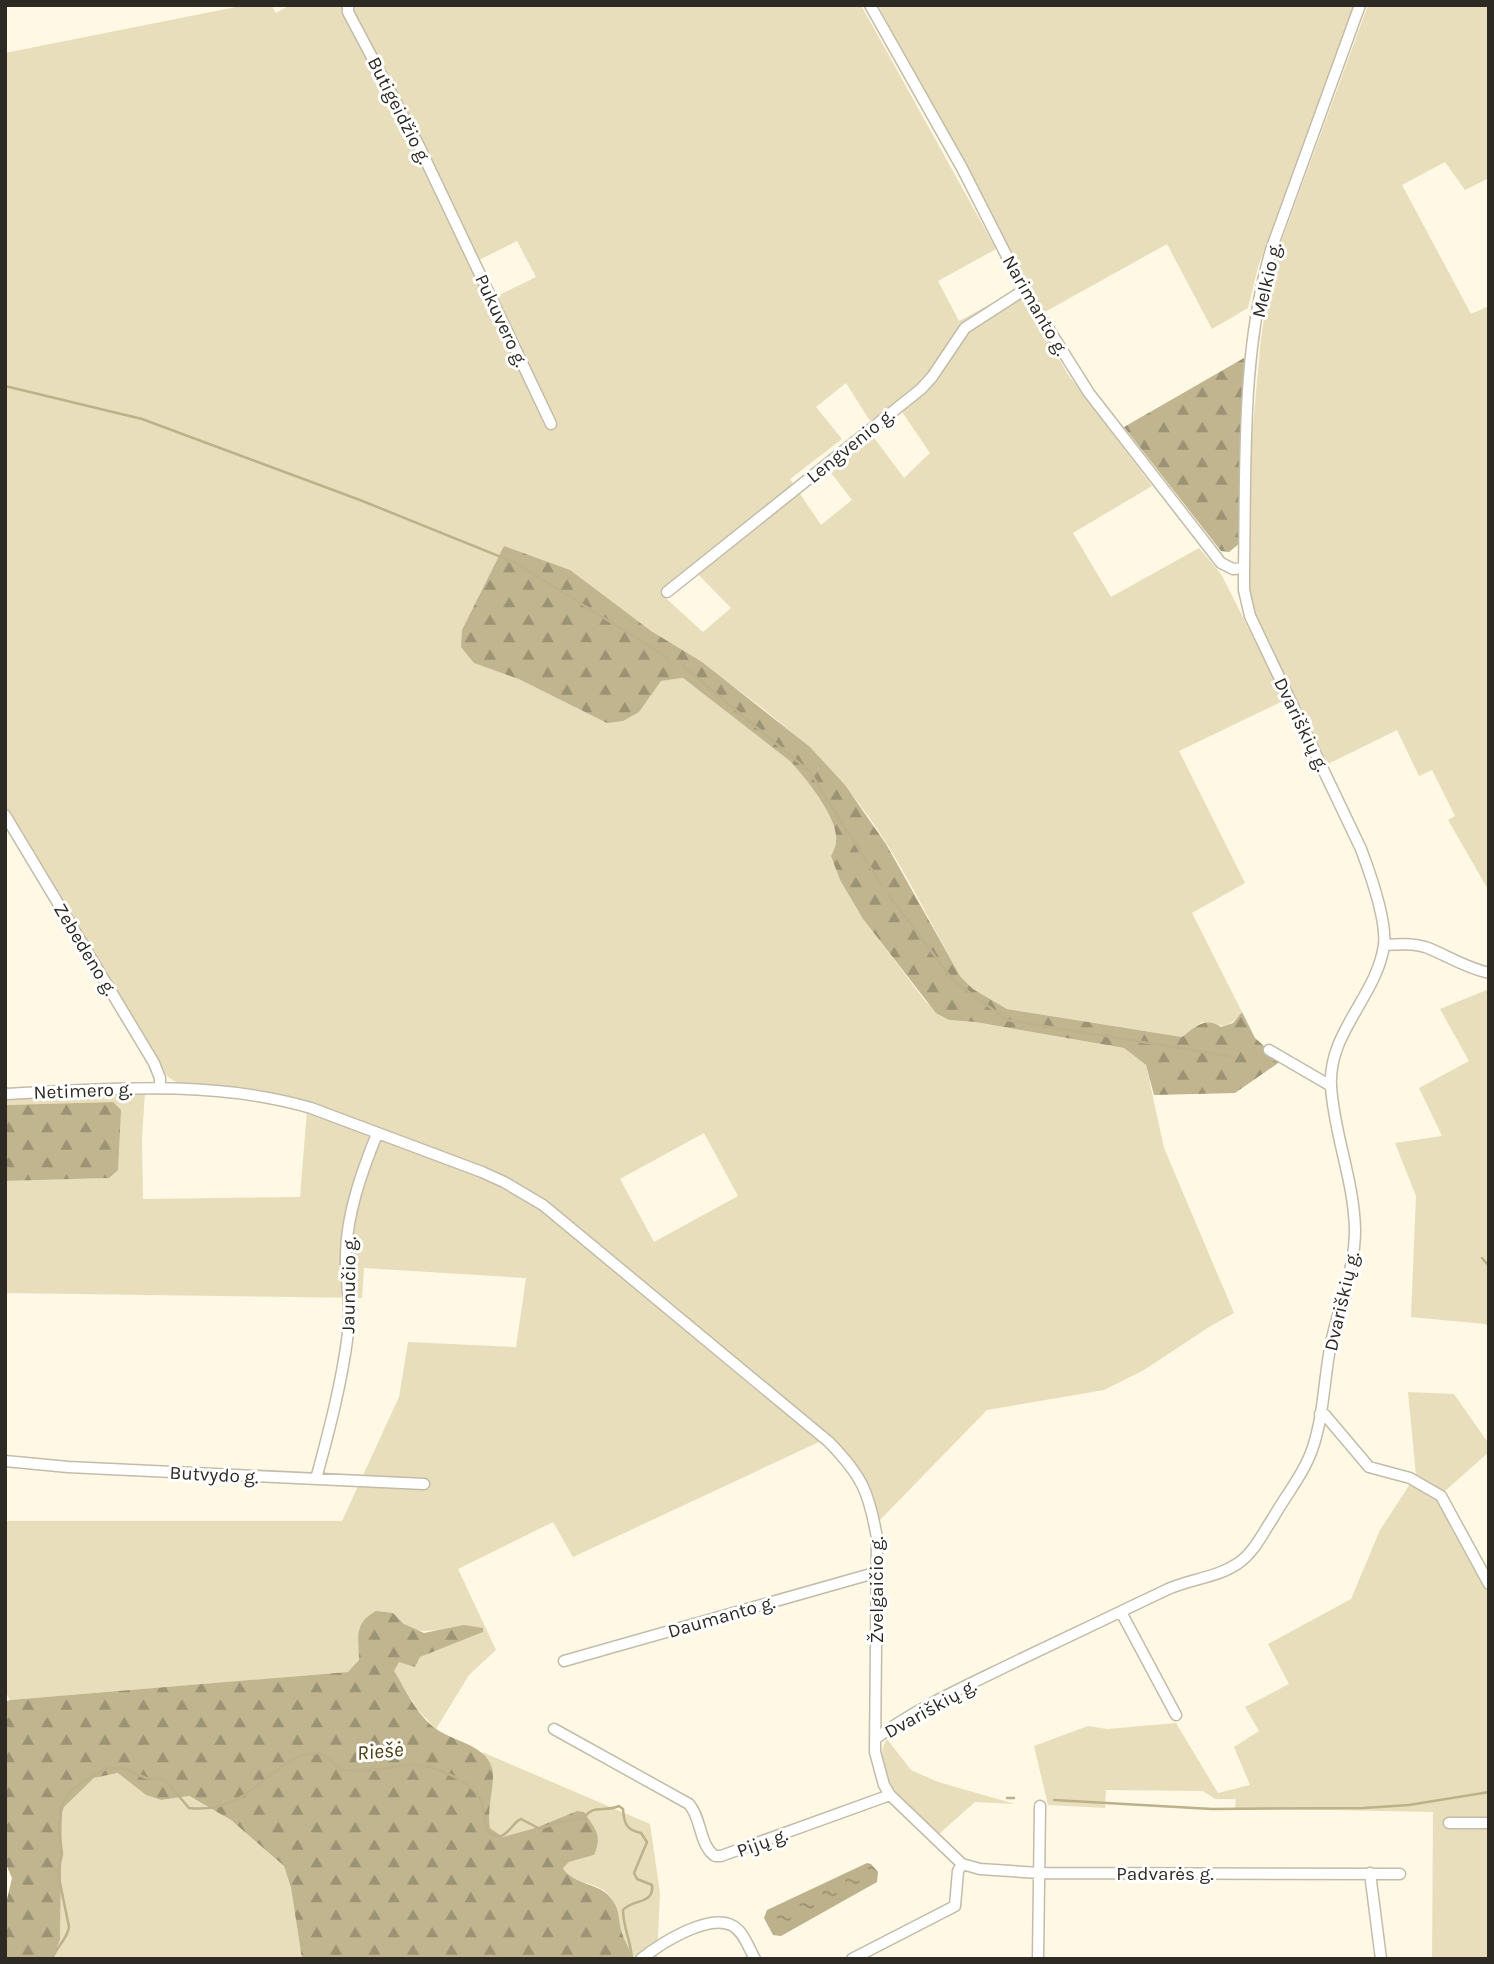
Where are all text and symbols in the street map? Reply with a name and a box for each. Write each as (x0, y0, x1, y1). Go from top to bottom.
street label: Butigeidžio g. (363, 53, 436, 168)
street label: Melkio g. (1248, 240, 1286, 320)
street label: Narimanto g. (998, 252, 1073, 359)
street label: Pukuvero g. (470, 271, 532, 370)
street label: Lengvenio g. (802, 404, 899, 488)
street label: Dvariškių g. (1269, 674, 1333, 775)
street label: Zebedeno g. (49, 899, 121, 1000)
street label: Netimero g. (33, 1078, 133, 1104)
street label: Jaunučio g. (337, 1236, 361, 1334)
street label: Dvariškių g. (1320, 1249, 1364, 1353)
street label: Butvydo g. (169, 1462, 259, 1488)
street label: Žvelgaičio g. (866, 1536, 888, 1644)
street label: Daumanto g. (665, 1591, 777, 1643)
street label: Dvariškių g. (881, 1675, 980, 1743)
water label: Riešė (356, 1737, 405, 1765)
street label: Pijų g. (734, 1824, 791, 1862)
street label: Padvarės g. (1116, 1863, 1214, 1885)

